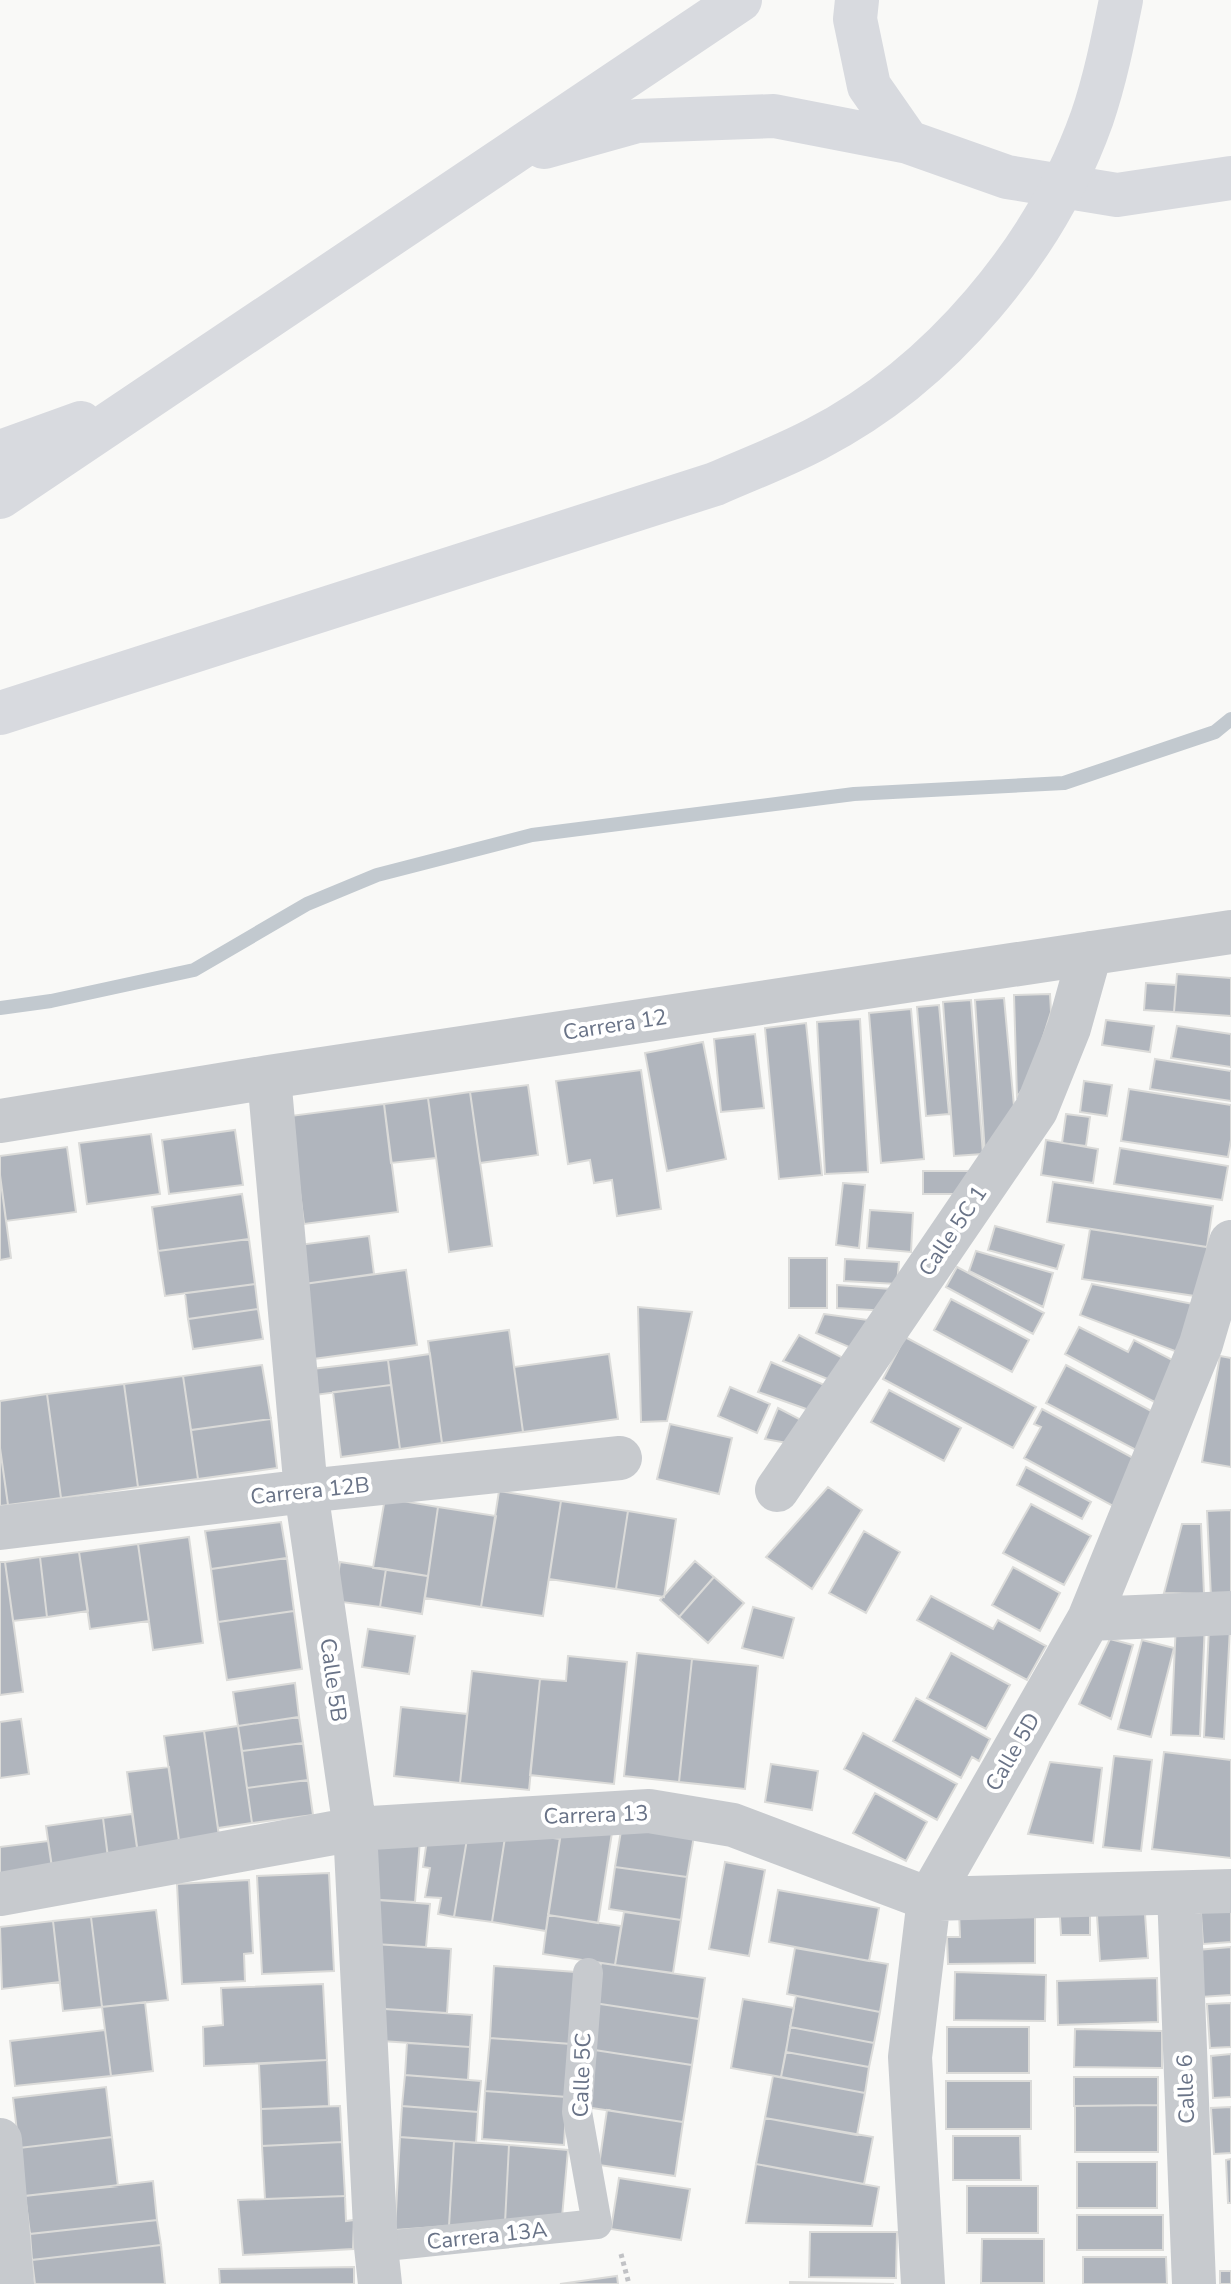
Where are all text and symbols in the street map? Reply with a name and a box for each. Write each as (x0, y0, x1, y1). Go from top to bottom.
street label: Carrera 12 (561, 1002, 669, 1048)
street label: Calle 5C 1 (912, 1180, 994, 1282)
street label: Carrera 12B (249, 1470, 371, 1512)
street label: Calle 5B (312, 1636, 354, 1724)
street label: Calle 5D (979, 1707, 1047, 1797)
street label: Carrera 13 (543, 1798, 649, 1832)
street label: Calle 5C (566, 2032, 598, 2118)
street label: Calle 6 (1170, 2054, 1202, 2124)
street label: Carrera 13A (425, 2215, 549, 2257)

